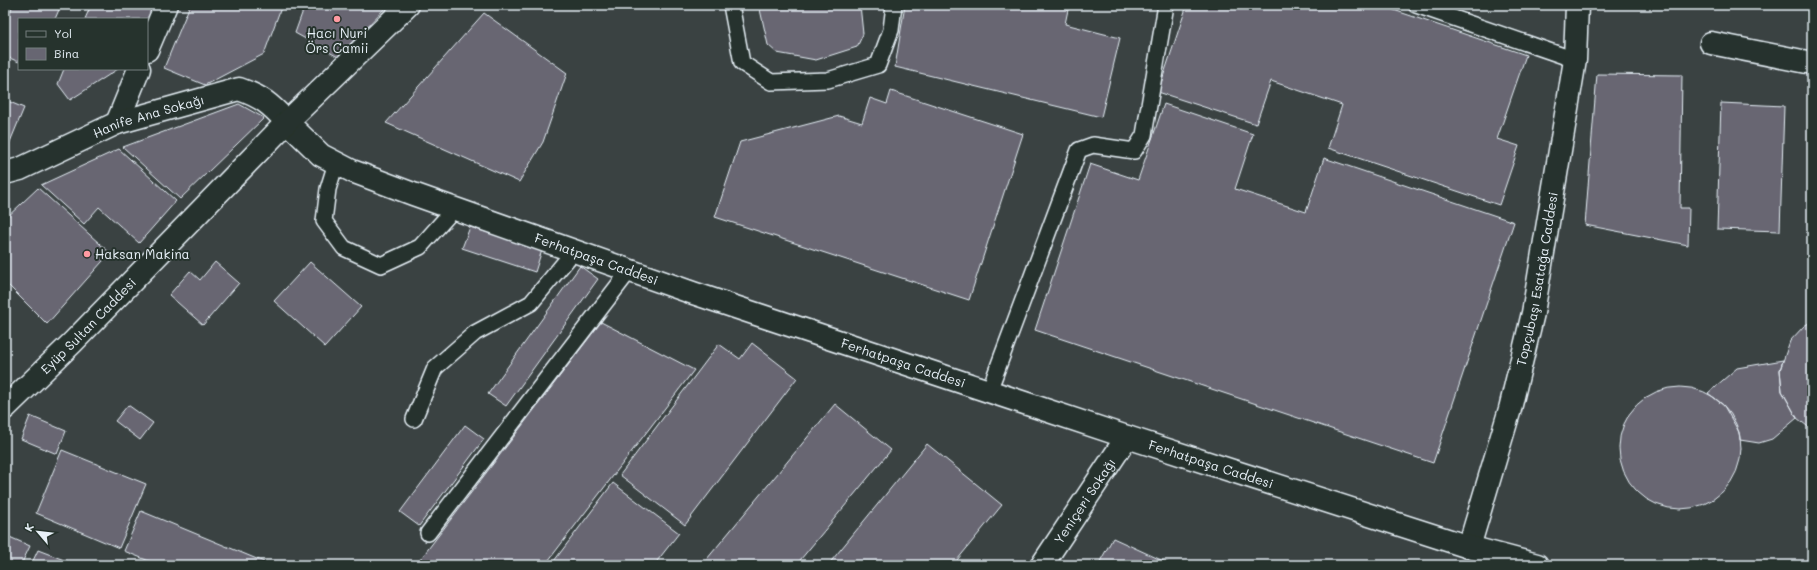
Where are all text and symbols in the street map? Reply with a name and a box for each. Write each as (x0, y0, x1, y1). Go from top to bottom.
marker: Hacı Nuri Örs Camii (332, 14, 342, 24)
legend (18, 18, 148, 70)
place label: Hacı Nuri Örs Camii (306, 24, 369, 56)
text: Yol (54, 25, 72, 41)
text: Bina (54, 45, 79, 61)
street label: Hanife Ana Sokağı (90, 90, 206, 141)
street label: Topçubaşı Esatağa Caddesi (1512, 191, 1561, 367)
street label: Ferhatpaşa Caddesi (532, 229, 661, 288)
place label: Haksan Makina (95, 245, 190, 262)
marker: Haksan Makina (82, 249, 92, 259)
street label: Eyüp Sultan Caddesi (36, 274, 139, 377)
street label: Ferhatpaşa Caddesi (839, 334, 968, 391)
street label: Ferhatpaşa Caddesi (1147, 436, 1276, 492)
street label: Yeniçeri Sokağı (1049, 454, 1119, 547)
north arrow (18, 512, 58, 552)
text: K (20, 520, 37, 534)

